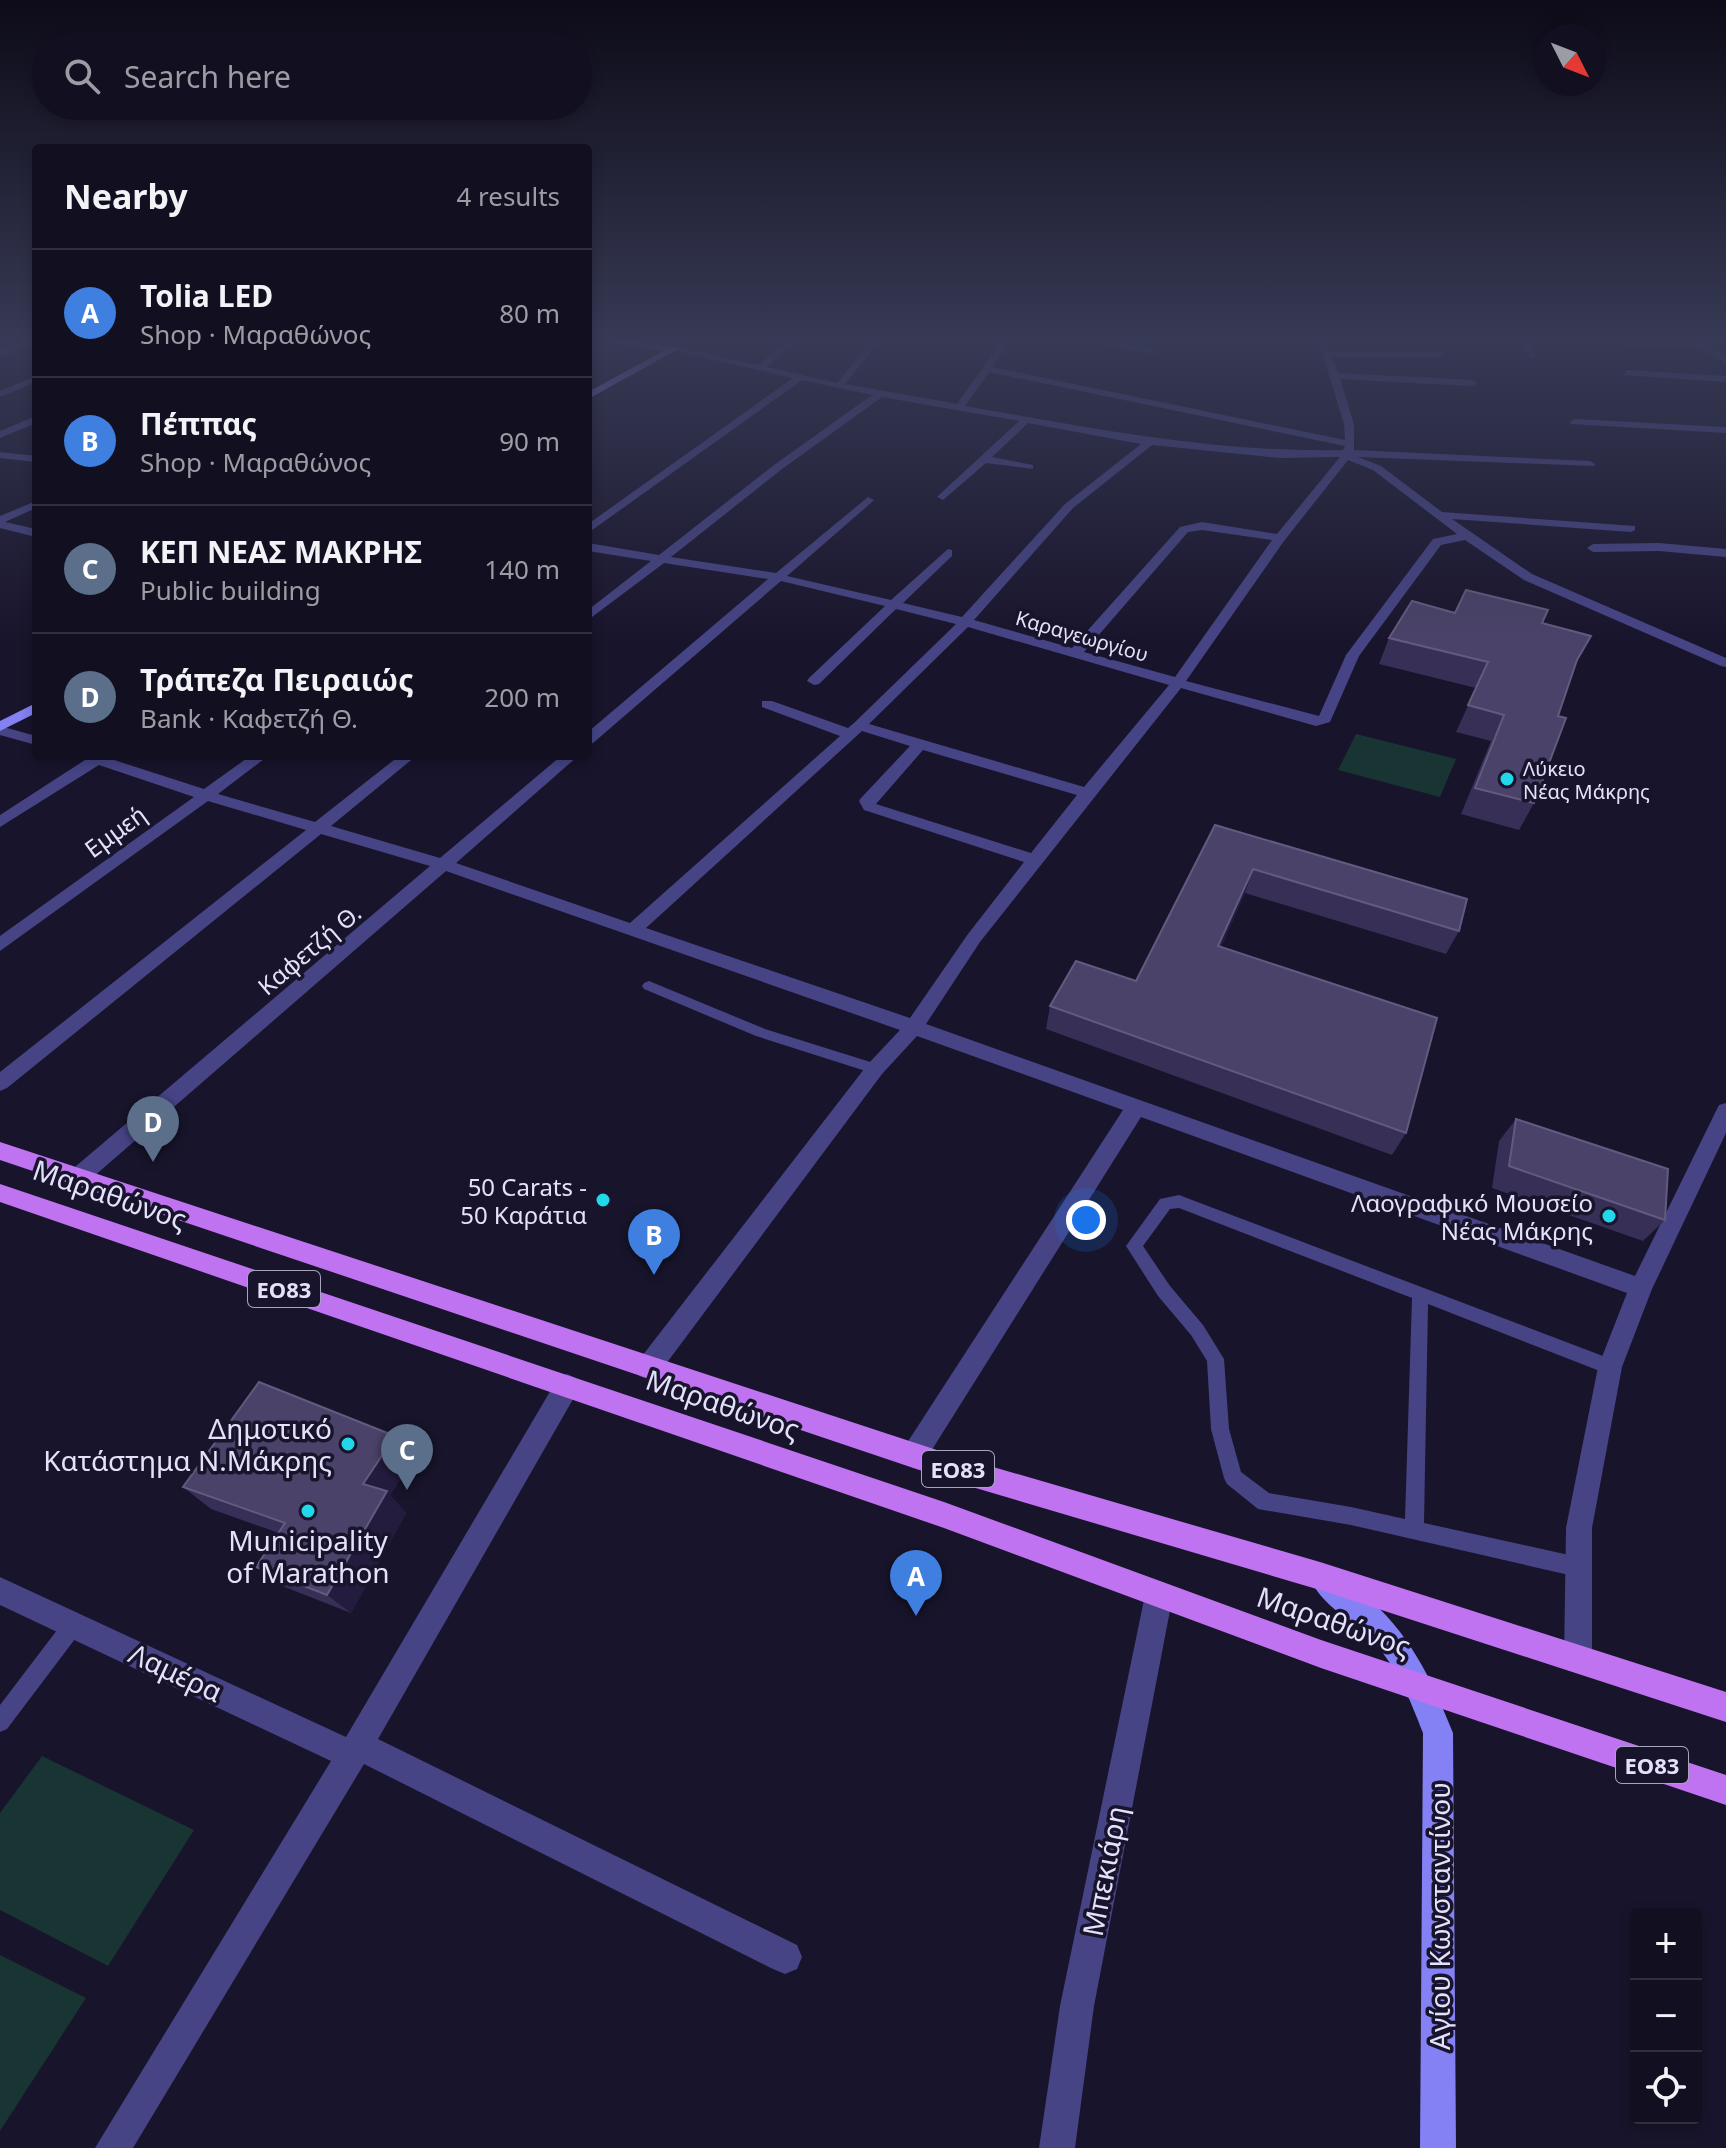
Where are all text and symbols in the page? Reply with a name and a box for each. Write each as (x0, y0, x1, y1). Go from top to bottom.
north arrow (1534, 24, 1606, 96)
search box (32, 32, 592, 120)
icon: search (60, 54, 104, 98)
text: Search here (124, 56, 291, 97)
text: Nearby (64, 173, 188, 219)
text: 4 results (456, 178, 560, 214)
text: Tolia LED (140, 275, 273, 316)
text: A (81, 295, 99, 331)
text: 80 m (499, 295, 560, 331)
text: Shop · Μαραθώνος (140, 316, 371, 352)
text: Πέππας (140, 403, 257, 444)
text: B (81, 423, 99, 459)
text: 90 m (499, 423, 560, 459)
text: Shop · Μαραθώνος (140, 444, 371, 480)
text: ΚΕΠ ΝΕΑΣ ΜΑΚΡΗΣ (140, 531, 422, 572)
text: C (82, 551, 98, 587)
text: 140 m (484, 551, 560, 587)
text: Public building (140, 572, 321, 608)
street label: Καραγεωργίου (1012, 604, 1152, 668)
text: Τράπεζα Πειραιώς (140, 659, 414, 700)
text: D (80, 679, 100, 715)
text: 200 m (484, 679, 560, 715)
text: Bank · Καφετζή Θ. (140, 700, 358, 736)
place label: Λύκειο Νέας Μάκρης (1523, 755, 1650, 805)
marker: Λύκειο Νέας Μάκρης (1498, 770, 1516, 788)
street label: Εμμεή (77, 797, 153, 865)
street label: Καφετζή Θ. (250, 896, 368, 1002)
pin: D (127, 1096, 179, 1162)
street label: Μαραθώνος (28, 1150, 192, 1238)
place label: 50 Carats - 50 Καράτια (460, 1170, 587, 1231)
place label: Λαογραφικό Μουσείο Νέας Μάκρης (1351, 1186, 1593, 1247)
marker: 50 Carats - 50 Καράτια (594, 1191, 612, 1209)
your location (1066, 1200, 1106, 1240)
marker: Λαογραφικό Μουσείο Νέας Μάκρης (1600, 1207, 1618, 1225)
pin: B (628, 1209, 680, 1275)
road number: ΕΟ83 (248, 1271, 320, 1307)
street label: Μαραθώνος (641, 1360, 805, 1448)
place label: Δημοτικό Κατάστημα Ν.Μάκρης (43, 1409, 332, 1479)
pin: C (381, 1424, 433, 1490)
marker: Δημοτικό Κατάστημα Ν.Μάκρης (339, 1435, 357, 1453)
road number: ΕΟ83 (922, 1451, 994, 1487)
marker: Municipality of Marathon (299, 1502, 317, 1520)
place label: Municipality of Marathon (226, 1521, 390, 1591)
pin: A (890, 1550, 942, 1616)
street label: Μαραθώνος (1252, 1577, 1416, 1665)
street label: Λαμέρα (123, 1634, 229, 1710)
road number: ΕΟ83 (1616, 1747, 1688, 1783)
street label: Αγίου Κωνσταντίνου (1420, 1782, 1458, 2050)
street label: Μπεκιάρη (1073, 1803, 1135, 1939)
map controls (1630, 1908, 1702, 2124)
button: + (1630, 1908, 1702, 1980)
button: − (1630, 1980, 1702, 2052)
button: locate (1630, 2052, 1702, 2124)

